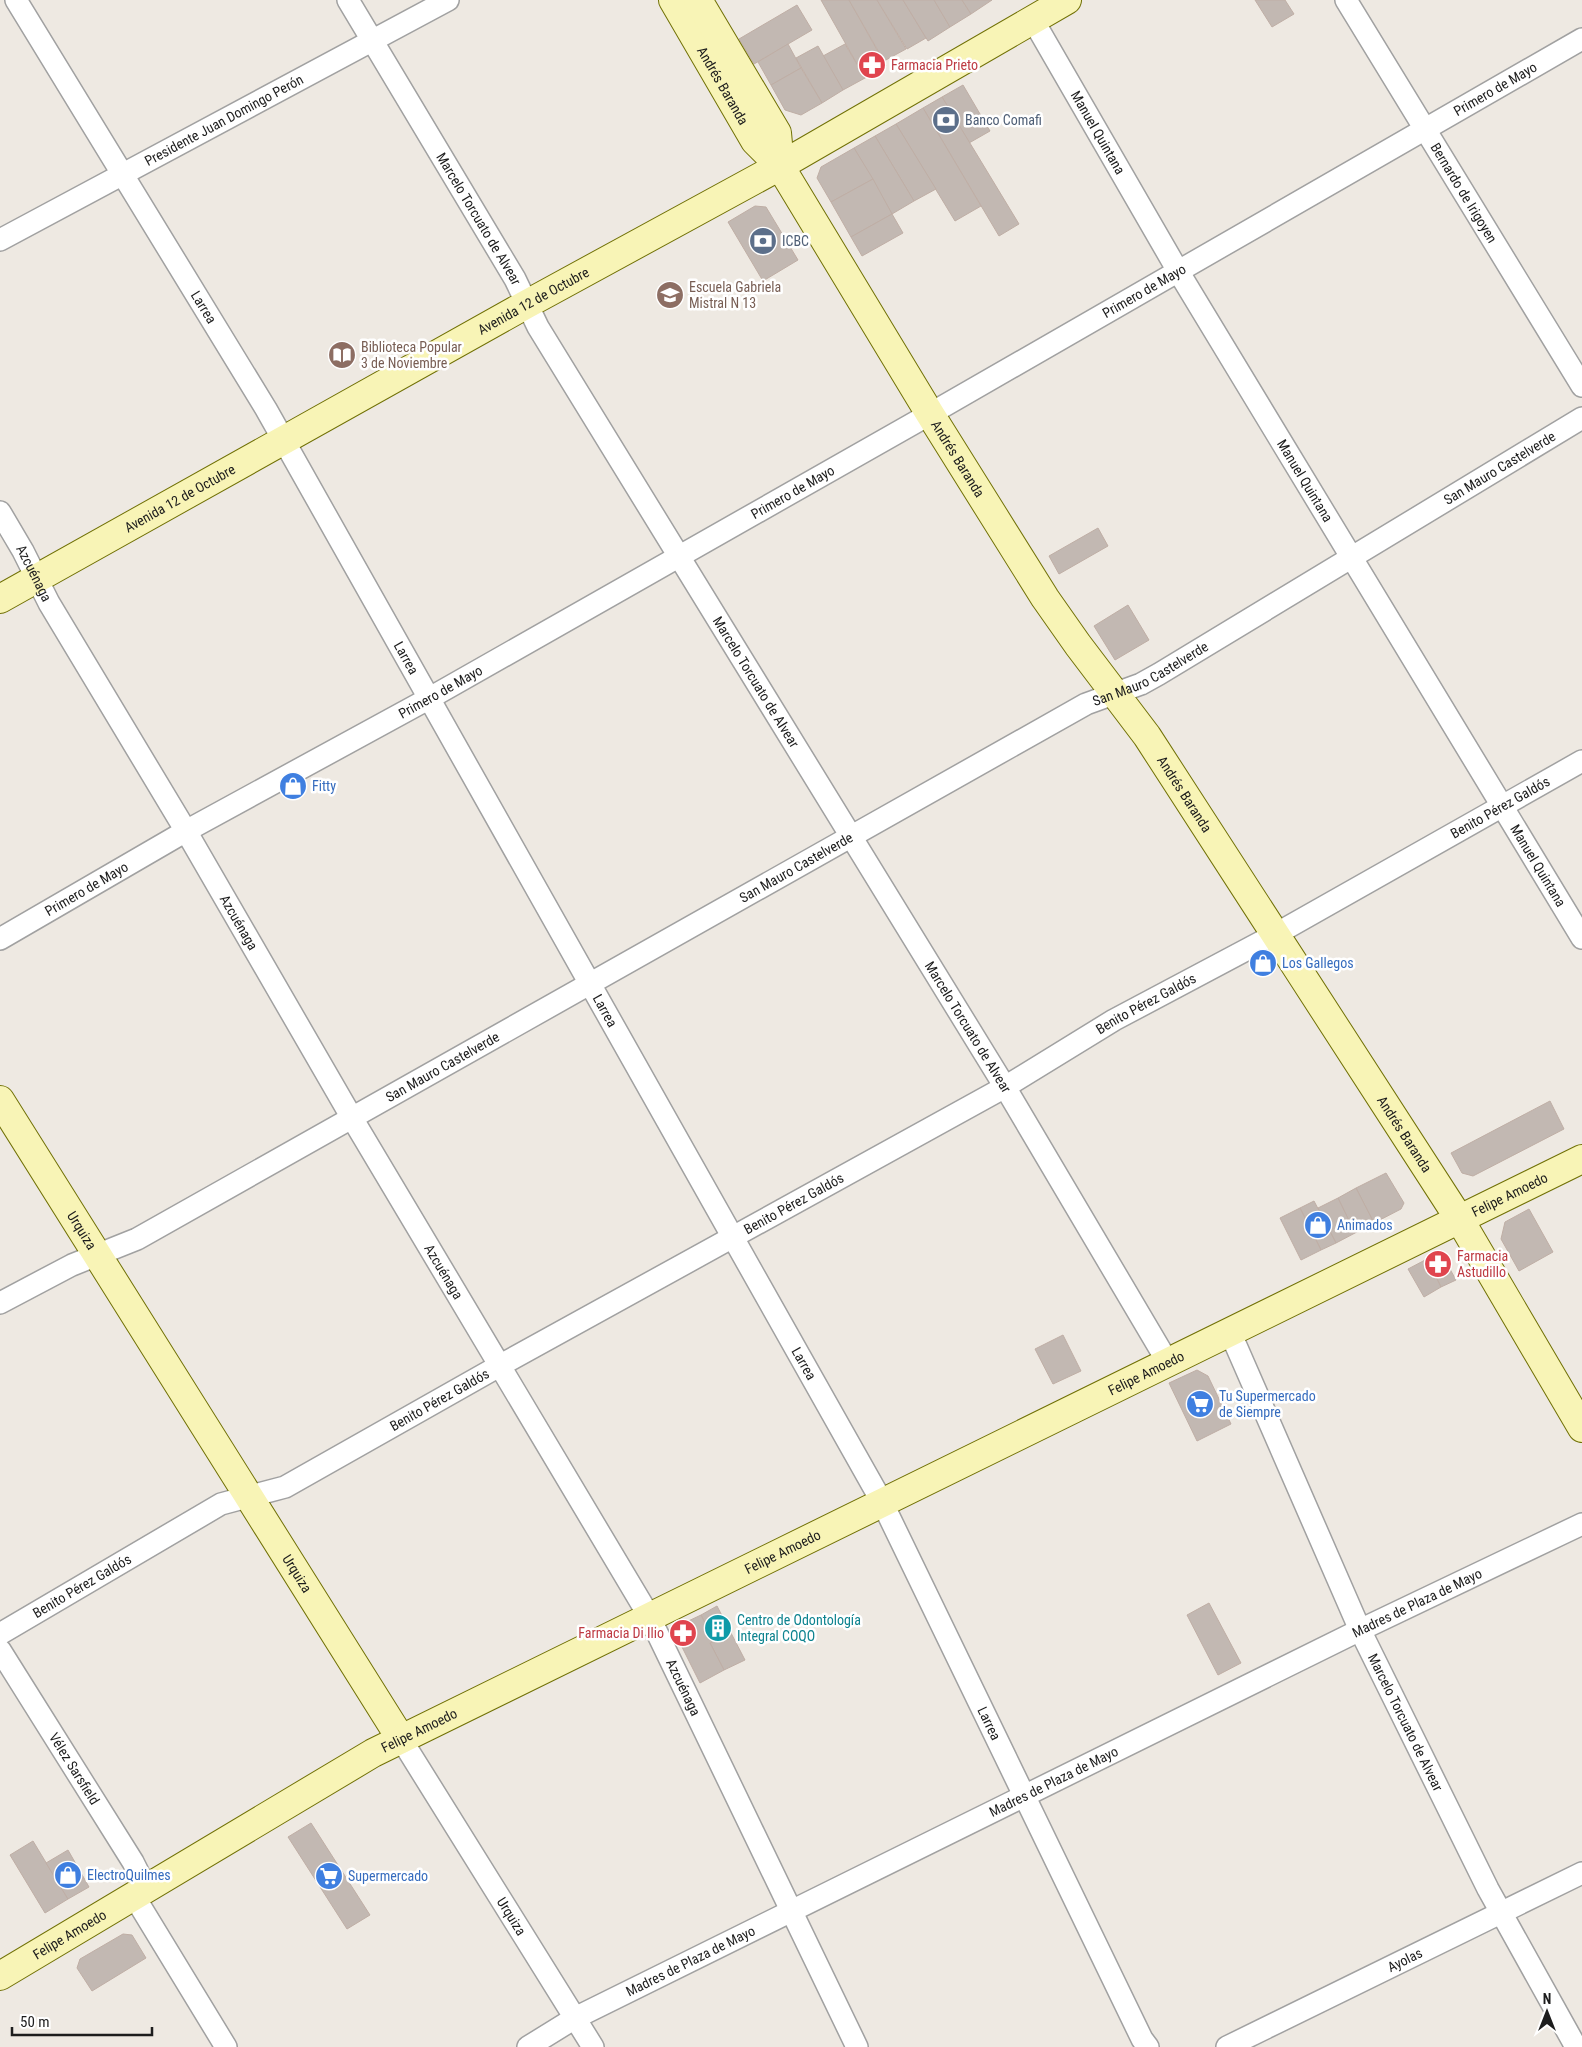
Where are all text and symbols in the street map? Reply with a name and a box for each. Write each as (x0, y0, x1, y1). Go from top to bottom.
street label: Andrés Baranda (694, 44, 752, 127)
pharmacy icon: Farmacia Prieto (857, 50, 887, 80)
place label: Farmacia Prieto (891, 57, 978, 73)
street label: Primero de Mayo (1451, 59, 1540, 119)
street label: Presidente Juan Domingo Perón (142, 71, 306, 169)
street label: Manuel Quintana (1068, 88, 1128, 177)
bank icon: Banco Comafi (931, 105, 961, 135)
place label: Banco Comafi (965, 112, 1042, 128)
street label: Bernardo de Irigoyen (1427, 140, 1500, 246)
street label: Marcelo Torcuato de Alvear (433, 150, 525, 287)
bank icon: ICBC (748, 226, 778, 256)
place label: ICBC (782, 233, 809, 249)
street label: Primero de Mayo (1100, 261, 1189, 321)
street label: Avenida 12 de Octubre (475, 264, 592, 338)
place label: Escuela Gabriela Mistral N 13 (689, 279, 781, 311)
school or university icon: Escuela Gabriela Mistral N 13 (655, 280, 685, 310)
street label: Larrea (188, 288, 220, 326)
place label: Biblioteca Popular 3 de Noviembre (361, 339, 462, 371)
library icon: Biblioteca Popular 3 de Noviembre (327, 340, 357, 370)
street label: Andrés Baranda (928, 417, 988, 500)
street label: San Mauro Castelverde (1441, 428, 1559, 508)
street label: Manuel Quintana (1274, 437, 1336, 525)
street label: Avenida 12 de Octubre (122, 461, 238, 536)
street label: Primero de Mayo (748, 462, 837, 522)
street label: Azcuénaga (13, 542, 55, 604)
street label: Marcelo Torcuato de Alvear (710, 613, 803, 751)
street label: San Mauro Castelverde (1090, 638, 1211, 709)
street label: Larrea (391, 639, 422, 677)
street label: Primero de Mayo (396, 662, 485, 722)
street label: Andrés Baranda (1154, 753, 1215, 835)
shop icon: Fitty (278, 771, 308, 801)
street label: Benito Pérez Galdós (1448, 773, 1552, 842)
place label: Fitty (312, 778, 336, 794)
street label: Manuel Quintana (1507, 821, 1569, 910)
street label: San Mauro Castelverde (737, 829, 856, 906)
street label: Primero de Mayo (42, 858, 131, 919)
street label: Azcuénaga (217, 892, 261, 953)
shop icon: Los Gallegos (1248, 948, 1278, 978)
place label: Los Gallegos (1282, 955, 1354, 971)
street label: Marcelo Torcuato de Alvear (922, 958, 1015, 1096)
street label: Benito Pérez Galdós (1093, 970, 1199, 1037)
street label: Larrea (590, 991, 621, 1030)
street label: San Mauro Castelverde (383, 1028, 502, 1105)
street label: Andrés Baranda (1374, 1093, 1435, 1175)
street label: Felipe Amoedo (1469, 1169, 1550, 1220)
street label: Benito Pérez Galdós (741, 1170, 846, 1237)
street label: Urquiza (64, 1208, 100, 1252)
shop icon: Animados (1303, 1210, 1333, 1240)
place label: Animados (1337, 1217, 1393, 1233)
street label: Azcuénaga (421, 1241, 466, 1302)
place label: Farmacia Astudillo (1457, 1248, 1508, 1280)
pharmacy icon: Farmacia Astudillo (1423, 1249, 1453, 1279)
street label: Larrea (788, 1344, 820, 1383)
street label: Felipe Amoedo (1106, 1348, 1187, 1399)
street label: Benito Pérez Galdós (387, 1365, 492, 1434)
place label: Tu Supermercado de Siempre (1219, 1388, 1316, 1420)
supermarket icon: Tu Supermercado de Siempre (1185, 1389, 1215, 1419)
street label: Felipe Amoedo (742, 1526, 823, 1577)
street label: Benito Pérez Galdós (30, 1551, 134, 1621)
street label: Urquiza (279, 1551, 315, 1595)
street label: Madres de Plaza de Mayo (1349, 1565, 1484, 1641)
place label: Centro de Odontología Integral COQO (737, 1612, 861, 1644)
building icon: Centro de Odontología Integral COQO (703, 1613, 733, 1643)
pharmacy icon: Farmacia Di Ilio (668, 1618, 698, 1648)
place label: Farmacia Di Ilio (578, 1625, 664, 1641)
street label: Marcelo Torcuato de Alvear (1365, 1651, 1446, 1794)
street label: Azcuénaga (663, 1656, 704, 1718)
street label: Larrea (974, 1704, 1004, 1743)
street label: Felipe Amoedo (379, 1705, 460, 1756)
street label: Vélez Sarsfield (46, 1730, 103, 1807)
street label: Madres de Plaza de Mayo (986, 1743, 1121, 1820)
shop icon: ElectroQuilmes (53, 1860, 83, 1890)
supermarket icon: Supermercado (314, 1861, 344, 1891)
place label: ElectroQuilmes (87, 1867, 171, 1883)
place label: Supermercado (348, 1868, 428, 1884)
street label: Urquiza (494, 1894, 529, 1938)
street label: Felipe Amoedo (30, 1906, 109, 1962)
street label: Madres de Plaza de Mayo (623, 1922, 758, 2000)
street label: Ayolas (1385, 1945, 1425, 1975)
north arrow (1522, 1987, 1572, 2037)
text: N (1543, 1991, 1551, 2007)
scale bar (12, 2004, 152, 2036)
text: 50 m (20, 2013, 50, 2031)

